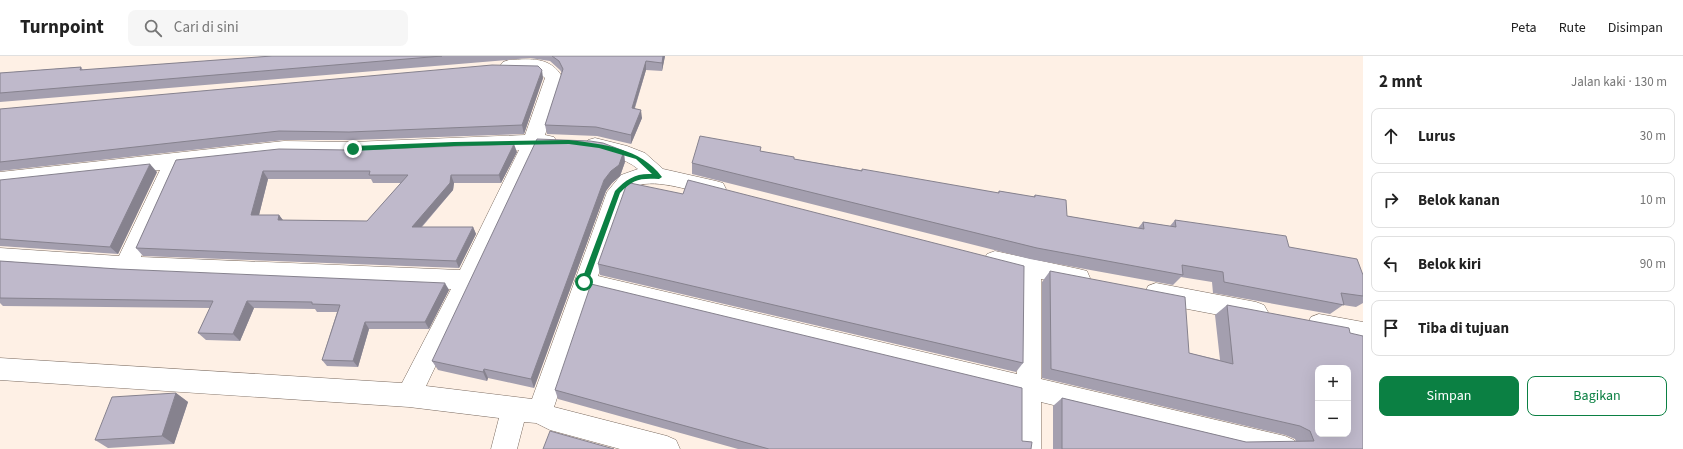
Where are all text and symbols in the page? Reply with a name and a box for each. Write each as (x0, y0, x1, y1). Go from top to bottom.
search box (128, 10, 408, 46)
text: Turnpoint (20, 14, 104, 41)
icon: search (142, 17, 164, 39)
text: Cari di sini (174, 17, 239, 38)
text: Peta (1511, 18, 1537, 38)
text: Rute (1559, 18, 1586, 38)
text: Disimpan (1608, 18, 1663, 38)
text: 2 mnt (1379, 70, 1422, 94)
text: Jalan kaki · 130 m (1571, 73, 1667, 91)
icon: ahead (1380, 125, 1402, 147)
text: Lurus (1418, 126, 1455, 147)
text: 30 m (1640, 127, 1666, 145)
route end (344, 140, 362, 158)
icon: right (1380, 189, 1402, 211)
text: Belok kanan (1418, 190, 1500, 211)
text: 10 m (1640, 191, 1666, 209)
icon: left (1380, 253, 1402, 275)
text: Belok kiri (1418, 254, 1481, 275)
text: 90 m (1640, 255, 1666, 273)
route start (575, 273, 593, 291)
icon: arrive (1380, 317, 1402, 339)
text: Tiba di tujuan (1418, 318, 1509, 339)
map controls (1315, 365, 1351, 437)
button: + (1315, 365, 1351, 401)
button: Simpan (1379, 376, 1519, 416)
button: Bagikan (1527, 376, 1667, 416)
button: − (1315, 401, 1351, 437)

